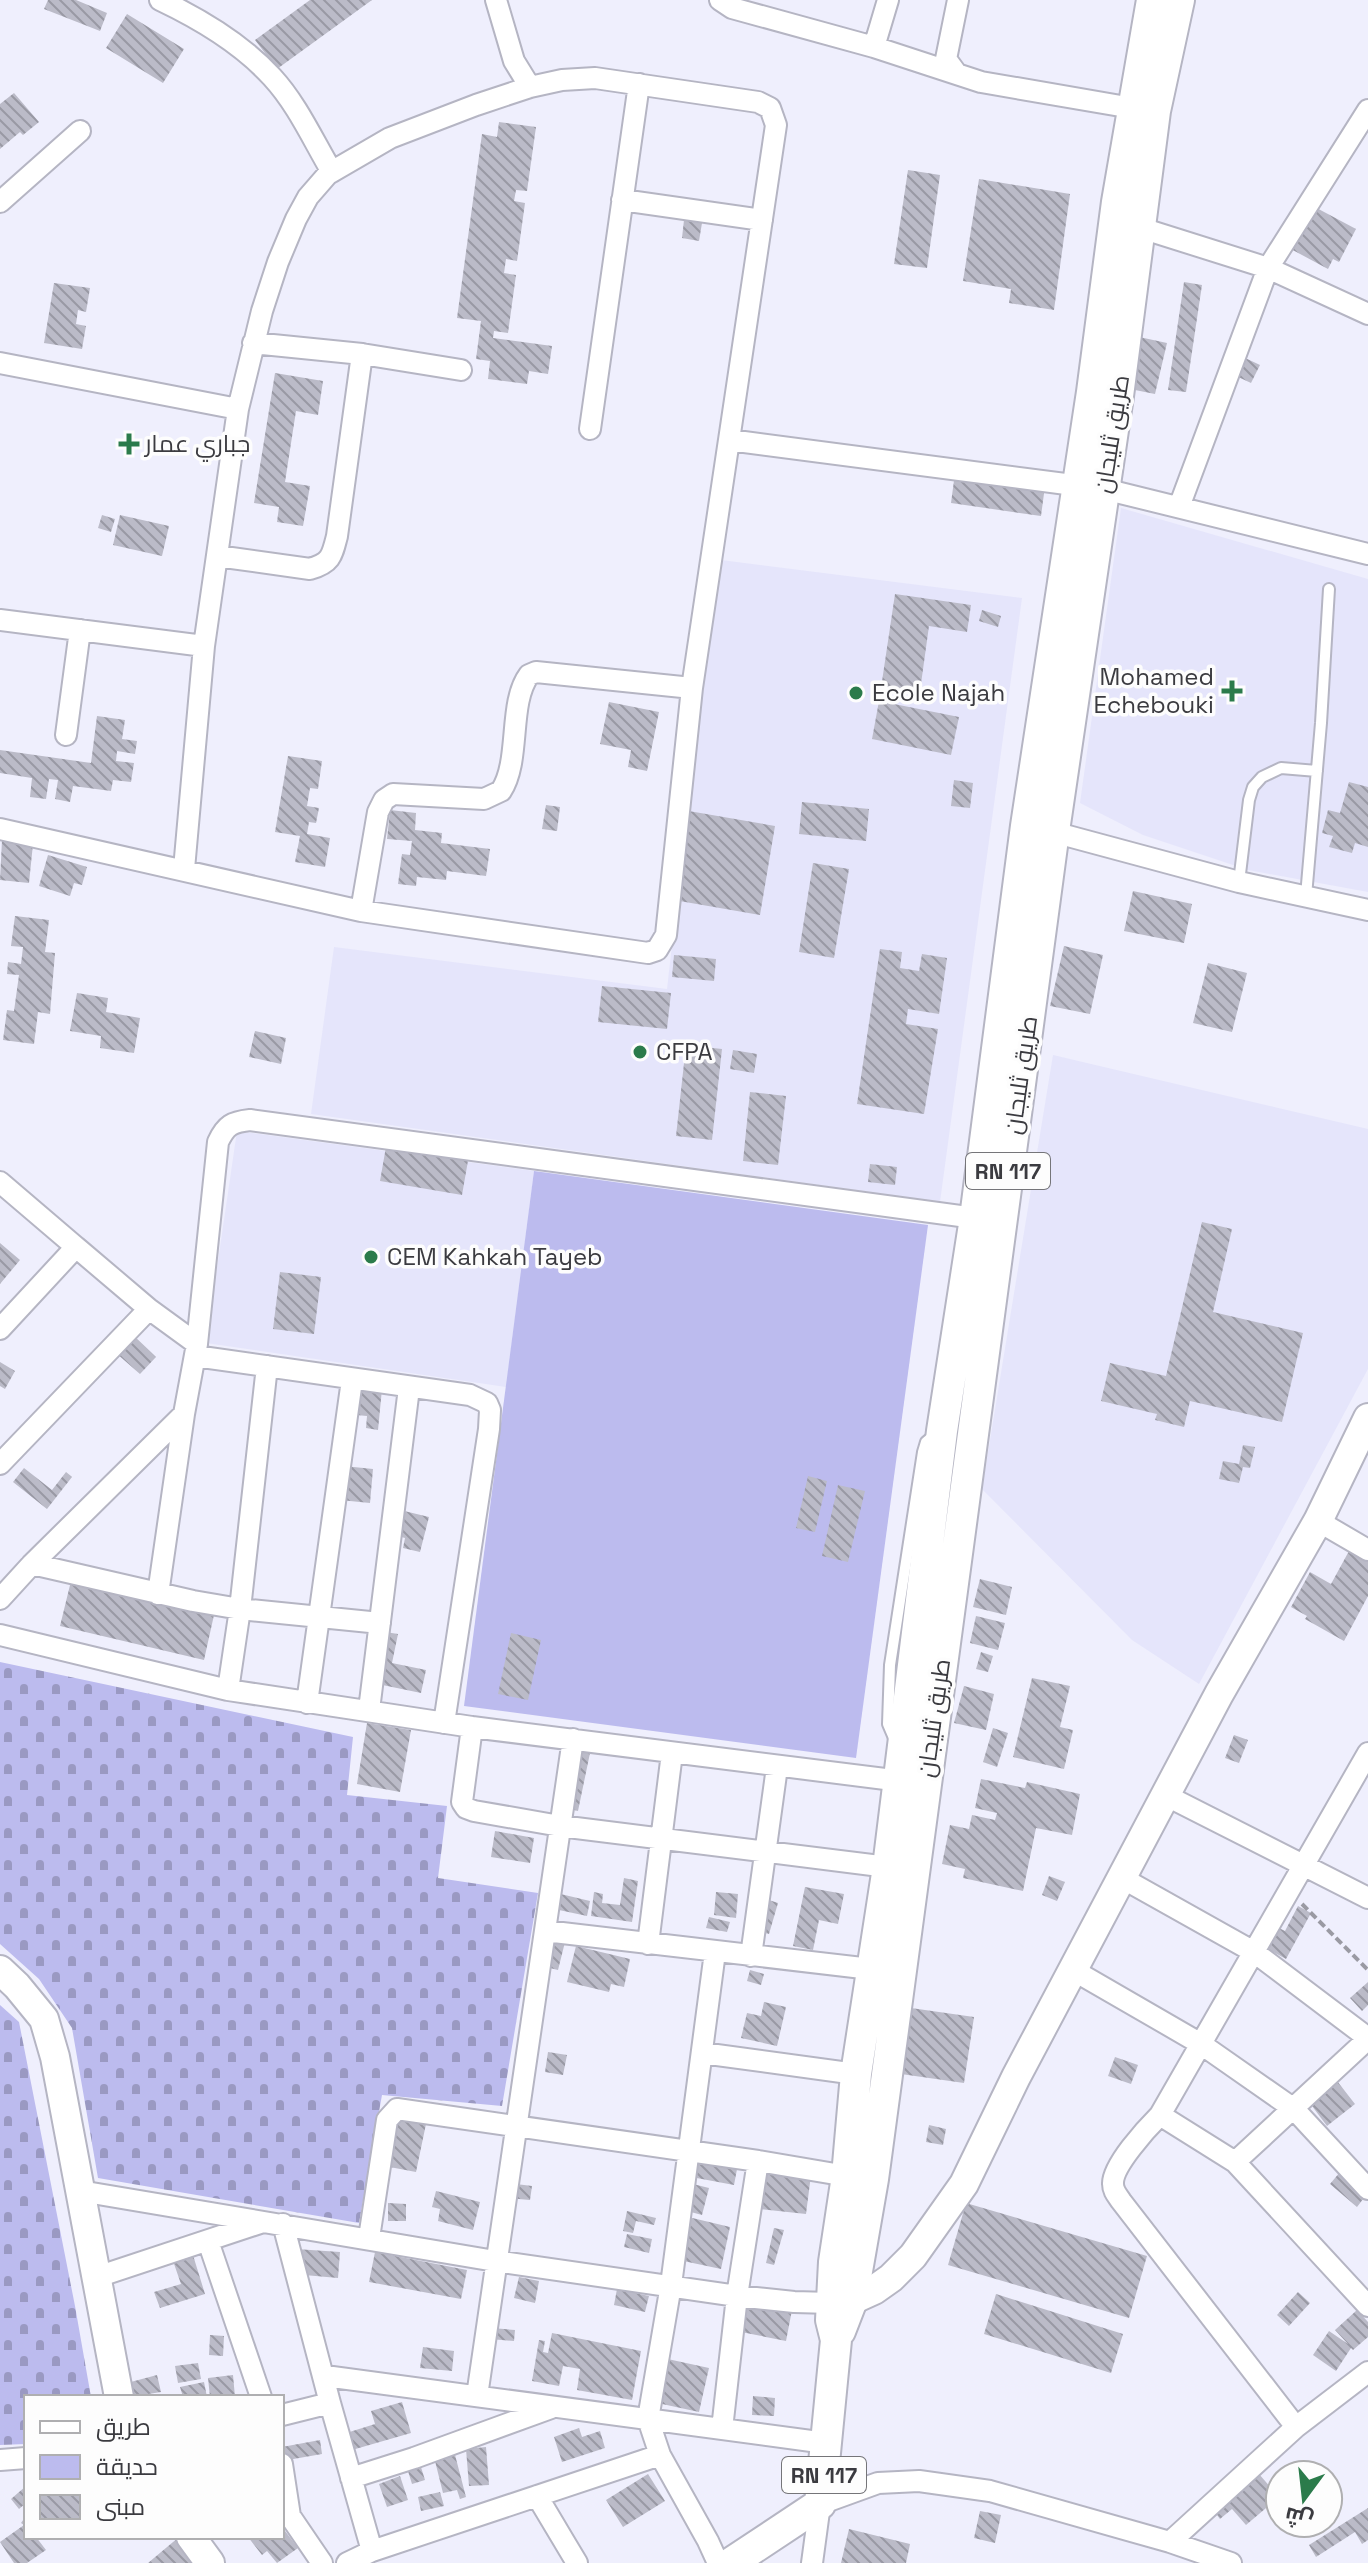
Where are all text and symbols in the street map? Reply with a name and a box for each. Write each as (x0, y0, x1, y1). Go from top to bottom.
street label: طريق ثليجان (1087, 373, 1136, 495)
place label: جباري عمار (143, 428, 250, 462)
marker: جباري عمار (120, 435, 138, 453)
place label: Mohamed Echebouki (1093, 661, 1214, 720)
place label: Ecole Najah (872, 677, 1005, 708)
marker: Mohamed Echebouki (1221, 680, 1243, 702)
marker: Ecole Najah (847, 684, 865, 702)
street label: طريق ثليجان (997, 1014, 1044, 1136)
place label: CFPA (656, 1036, 713, 1067)
marker: CFPA (631, 1043, 649, 1061)
road number: RN 117 (966, 1153, 1050, 1189)
place label: CEM Kahkah Tayeb (387, 1241, 603, 1272)
marker: CEM Kahkah Tayeb (362, 1248, 380, 1266)
street label: طريق ثليجان (910, 1657, 957, 1779)
legend (24, 2395, 284, 2539)
text: طريق (96, 2411, 151, 2442)
text: حديقة (96, 2451, 158, 2482)
road number: RN 117 (782, 2457, 866, 2493)
north arrow (1264, 2459, 1344, 2539)
text: مبنى (96, 2491, 145, 2522)
text: ش (1282, 2501, 1316, 2535)

